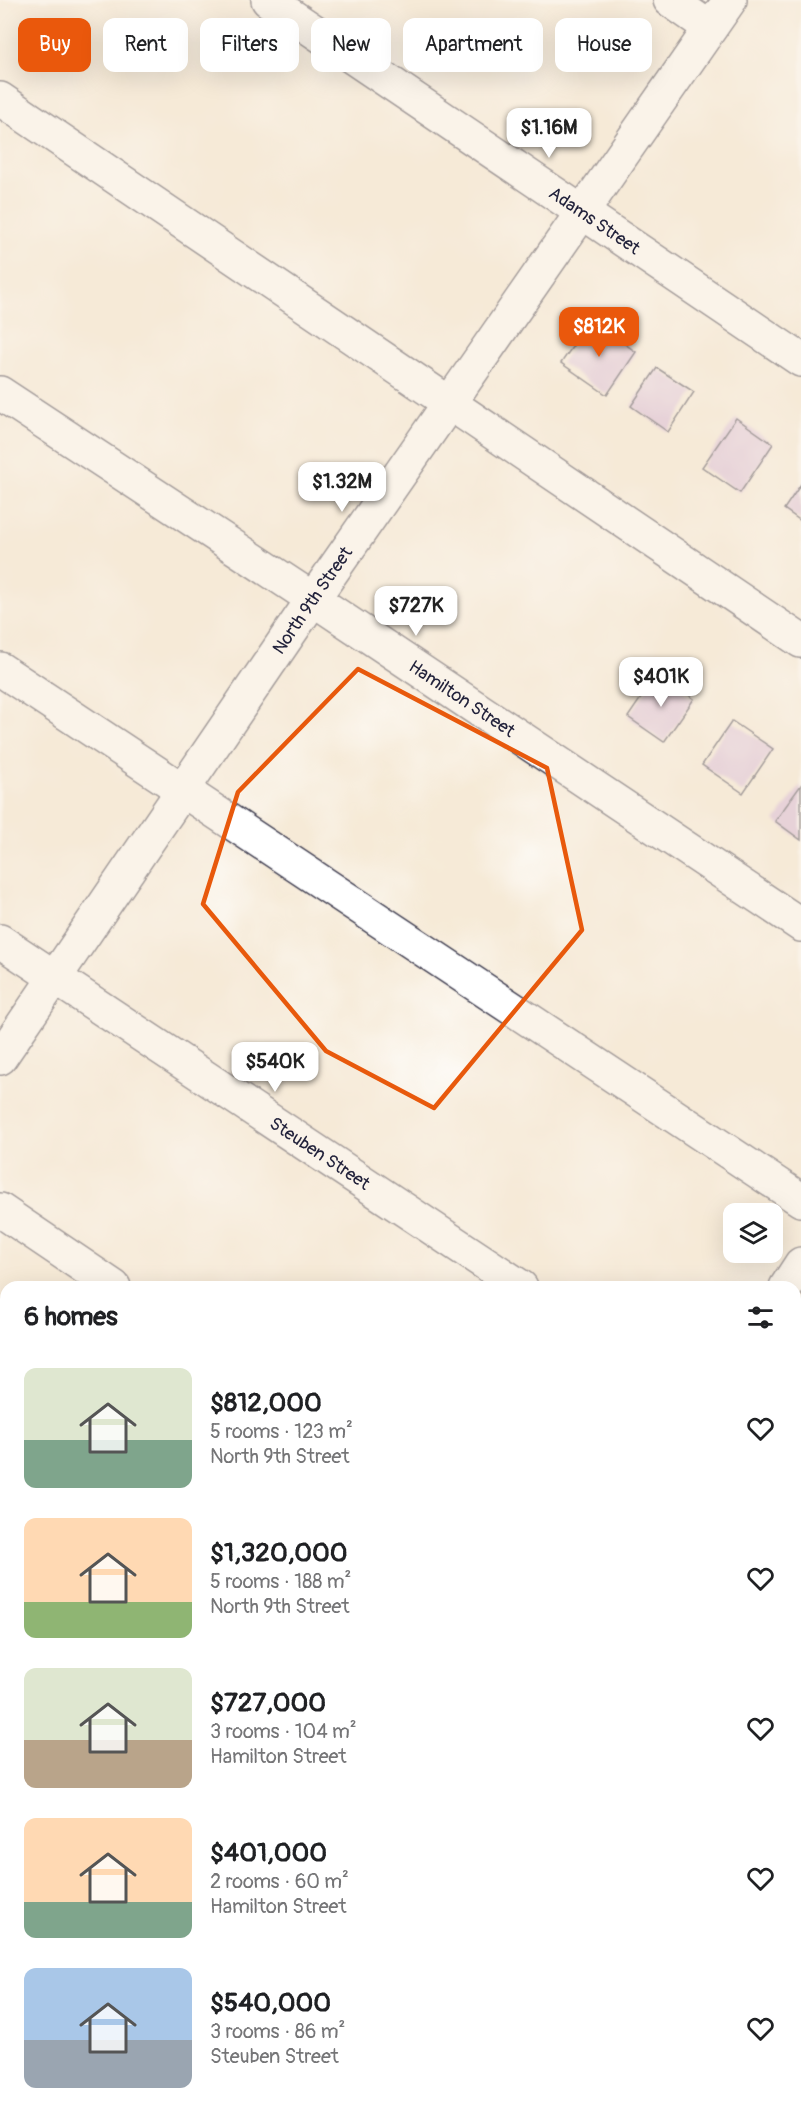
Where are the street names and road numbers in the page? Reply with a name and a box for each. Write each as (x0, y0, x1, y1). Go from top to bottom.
street label: Adams Street (544, 182, 645, 260)
street label: North 9th Street (268, 542, 358, 659)
street label: Hamilton Street (404, 655, 520, 743)
street label: Steuben Street (265, 1112, 375, 1196)

